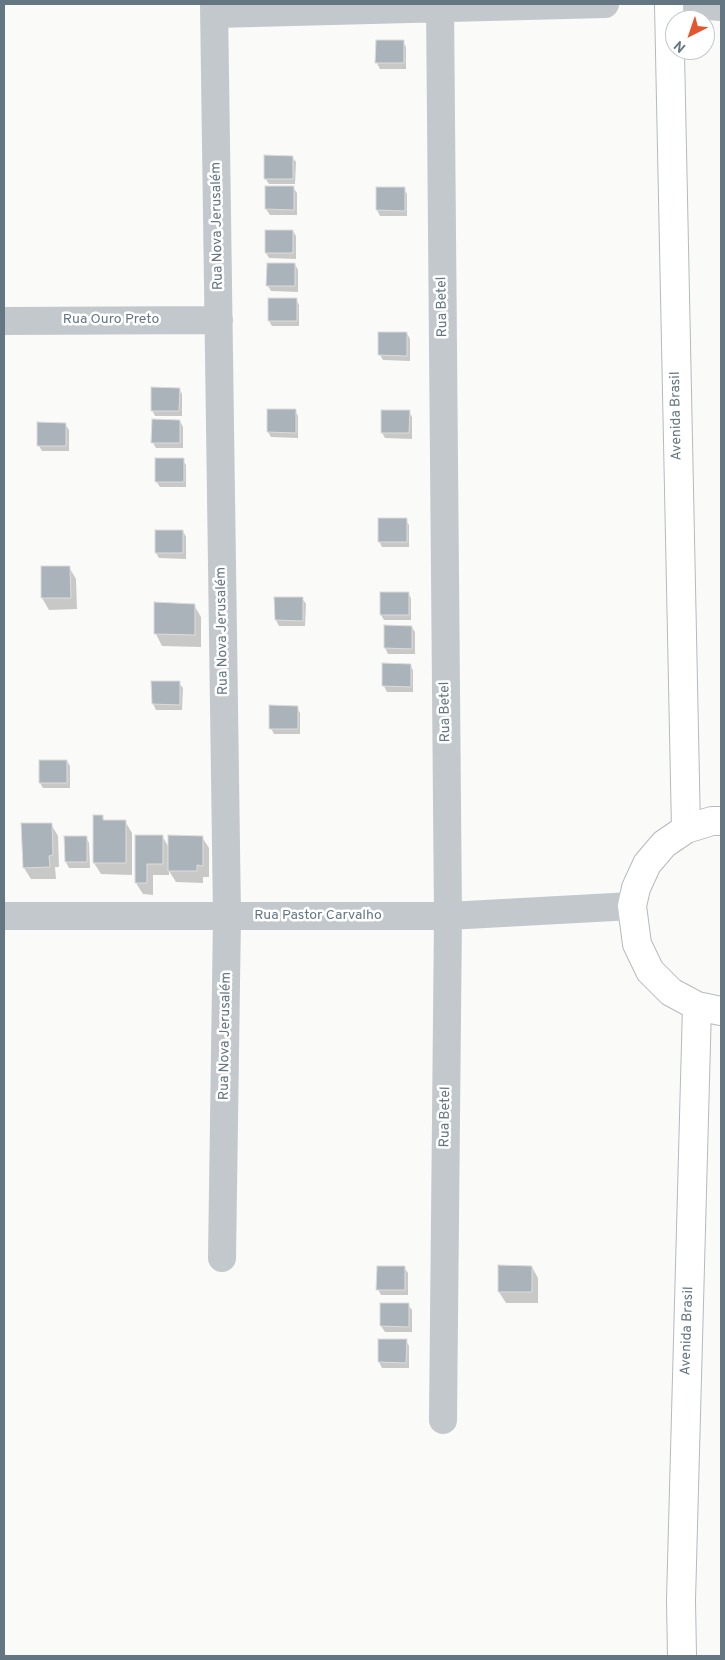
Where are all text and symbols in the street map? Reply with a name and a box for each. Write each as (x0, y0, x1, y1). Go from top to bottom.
north arrow (665, 10, 715, 60)
text: N (671, 36, 690, 56)
street label: Rua Nova Jerusalém (208, 162, 228, 290)
street label: Rua Betel (434, 276, 452, 338)
street label: Rua Ouro Preto (63, 312, 159, 328)
street label: Avenida Brasil (668, 371, 686, 461)
street label: Rua Nova Jerusalém (213, 567, 233, 695)
street label: Rua Betel (437, 681, 455, 743)
street label: Rua Pastor Carvalho (254, 908, 382, 924)
street label: Rua Nova Jerusalém (216, 972, 236, 1100)
street label: Rua Betel (437, 1086, 455, 1148)
street label: Avenida Brasil (678, 1286, 698, 1376)

